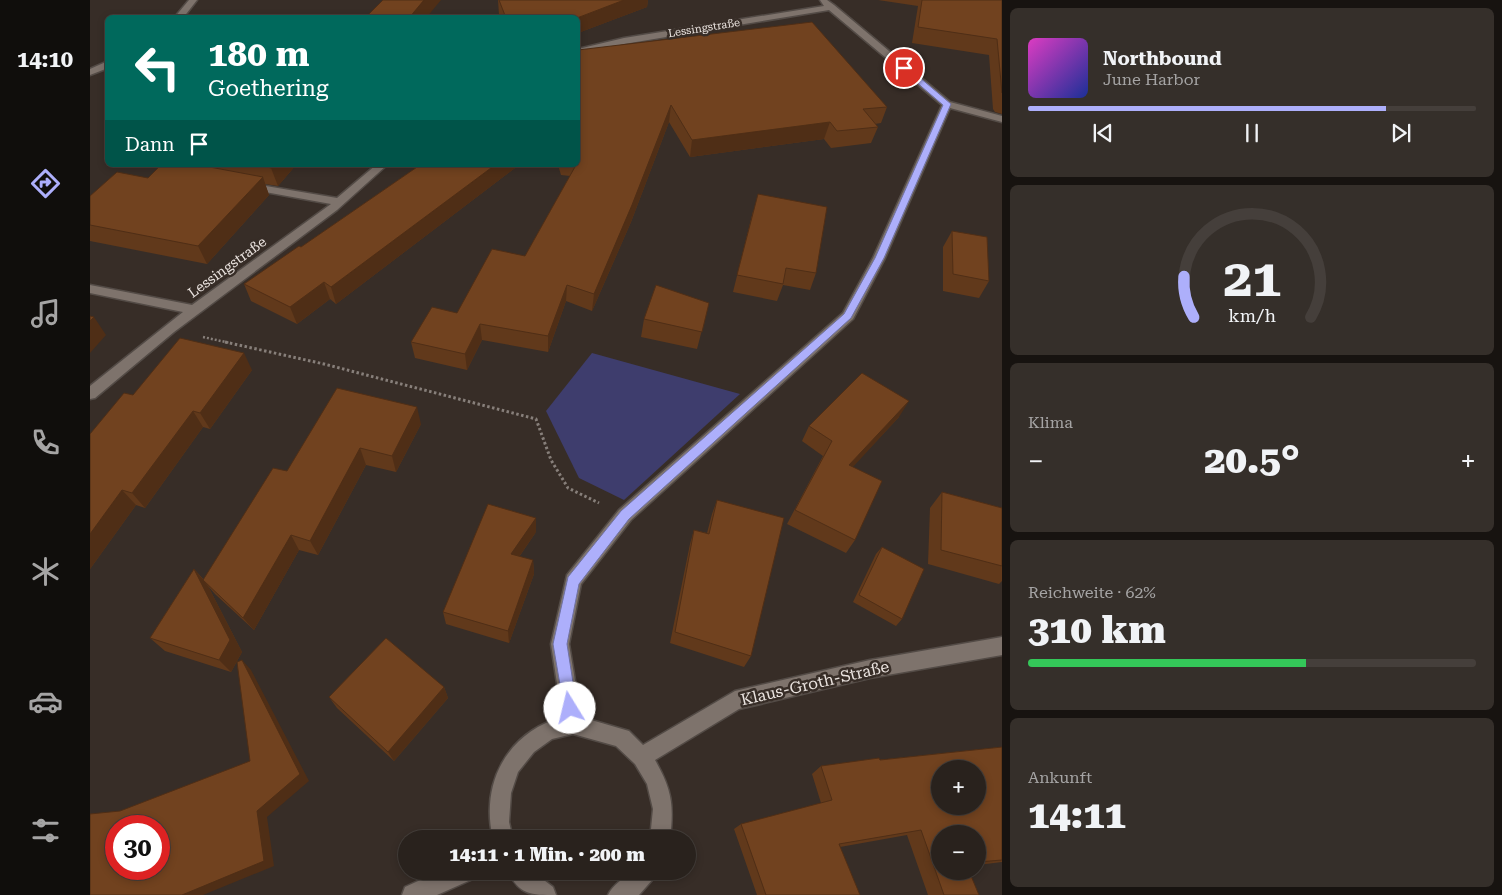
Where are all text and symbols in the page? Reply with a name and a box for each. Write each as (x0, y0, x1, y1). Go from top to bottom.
street label: Lessingstraße (667, 16, 741, 40)
text: 180 m (208, 34, 309, 75)
icon: left (125, 35, 190, 100)
text: 14:10 (17, 47, 73, 72)
pin (883, 47, 925, 89)
text: Northbound (1103, 47, 1222, 70)
icon: arrive (890, 54, 918, 82)
text: June Harbor (1103, 70, 1200, 89)
text: Goethering (208, 76, 328, 101)
icon: previous (1089, 119, 1117, 147)
icon: pause (1238, 119, 1266, 147)
icon: next (1387, 119, 1415, 147)
icon: arrive (185, 130, 213, 158)
text: Dann (125, 133, 175, 156)
icon: directions (28, 166, 63, 201)
street label: Lessingstraße (185, 233, 269, 301)
text: 21 (1223, 248, 1281, 309)
icon: music (28, 296, 63, 331)
text: km/h (1228, 305, 1276, 326)
text: Klima (1028, 413, 1073, 432)
icon: phone (28, 425, 63, 460)
text: 20.5° (1204, 438, 1300, 482)
text: − (1028, 445, 1044, 478)
text: + (1460, 445, 1476, 478)
icon: climate (28, 554, 63, 589)
text: Reichweite · 62% (1028, 583, 1156, 602)
text: 310 km (1028, 608, 1166, 652)
street label: Klaus-Groth-Straße (739, 657, 891, 709)
position arrow (543, 681, 595, 733)
icon: car (28, 684, 63, 719)
map controls (931, 760, 986, 880)
button: + (931, 760, 986, 815)
text: Ankunft (1028, 768, 1092, 787)
text: 14:11 (1028, 793, 1126, 837)
icon: filters (28, 813, 63, 848)
speed limit sign: 30 (105, 815, 170, 880)
button: − (931, 825, 986, 880)
text: 14:11 · 1 Min. · 200 m (449, 843, 645, 866)

